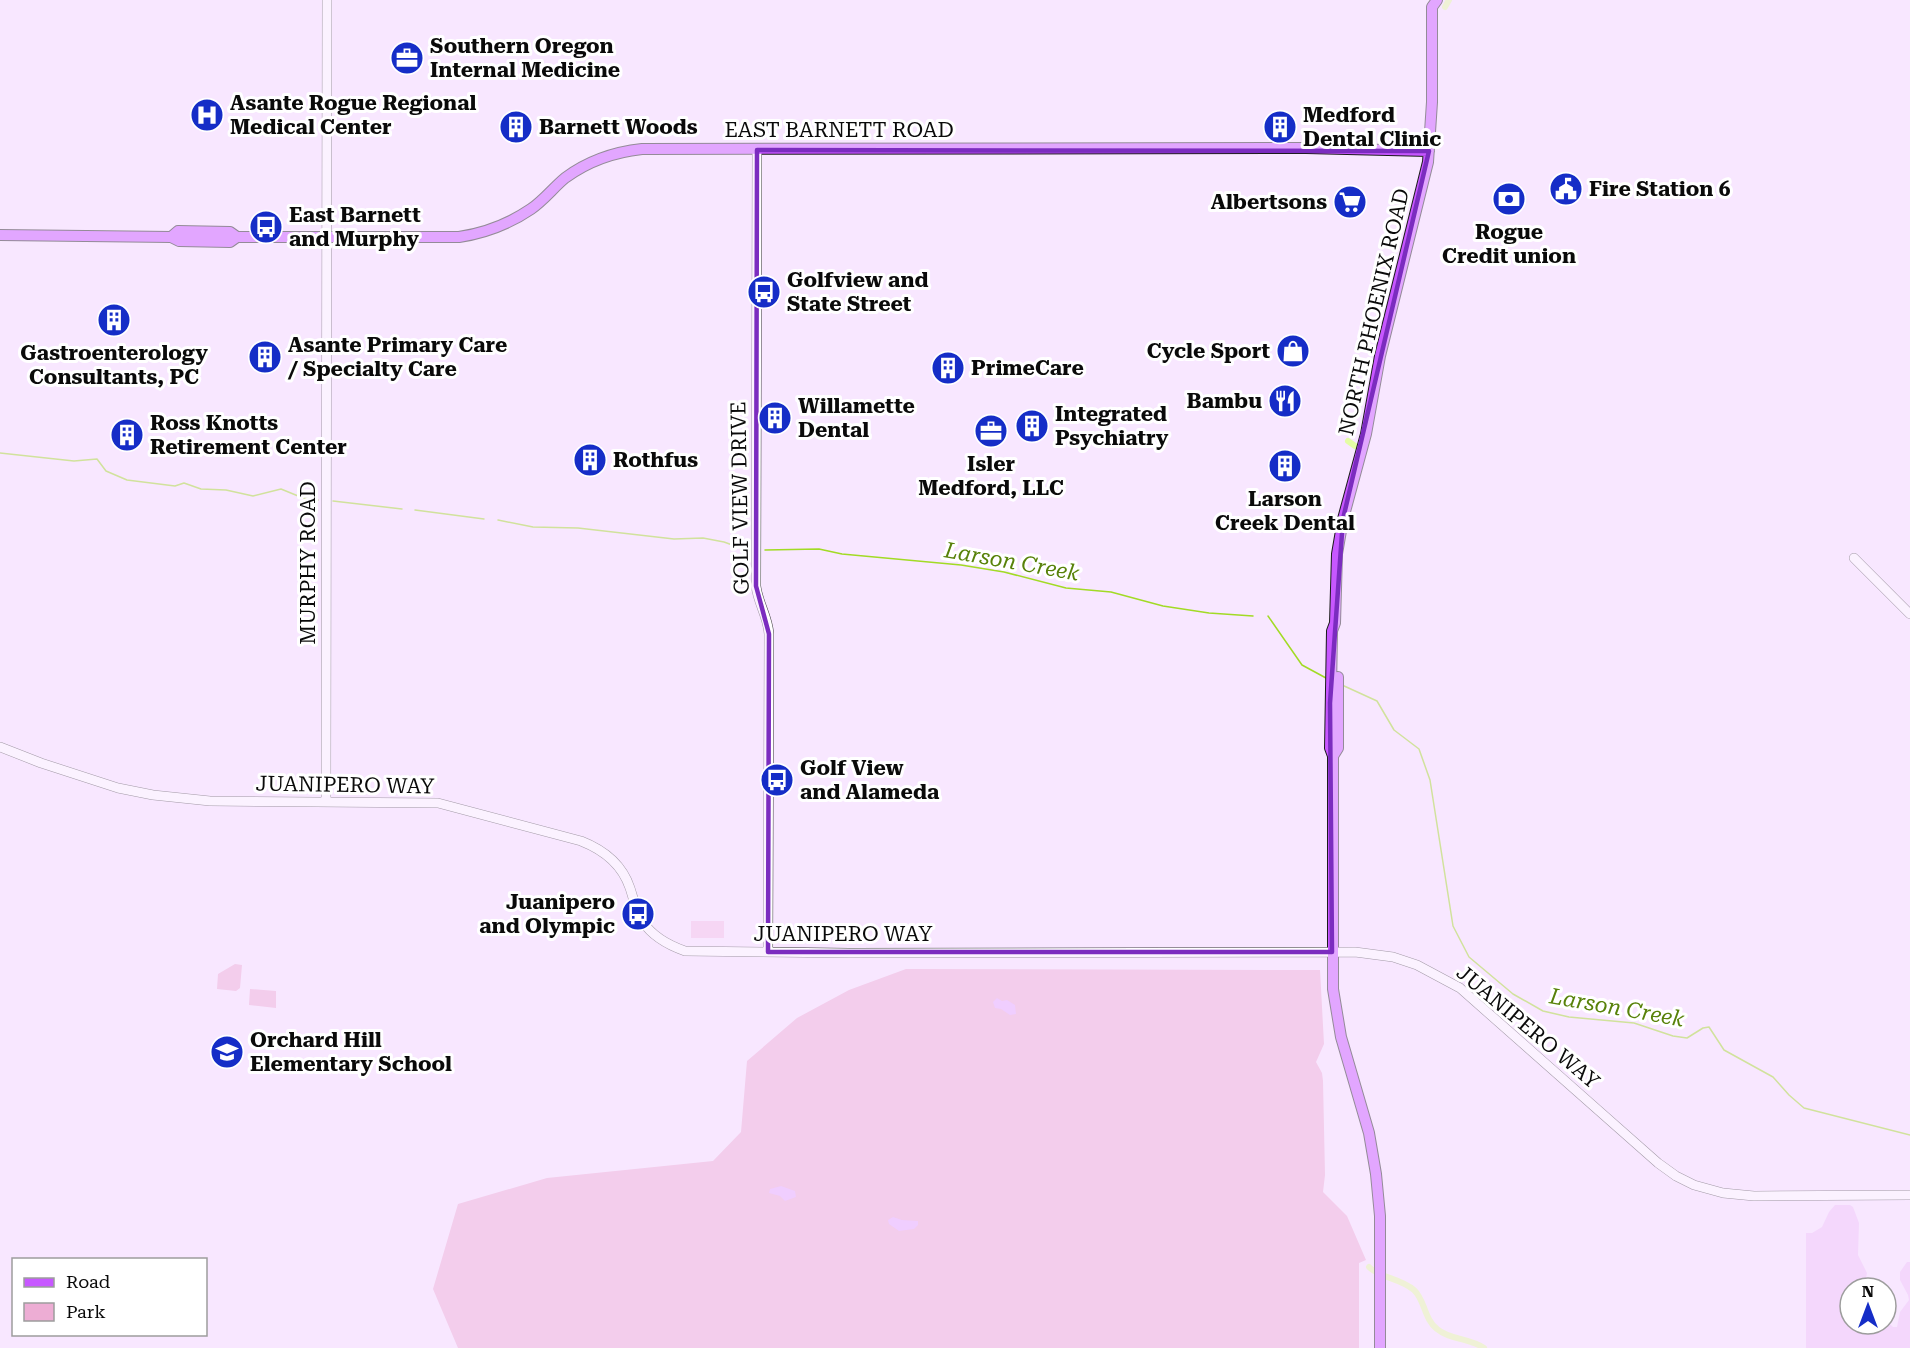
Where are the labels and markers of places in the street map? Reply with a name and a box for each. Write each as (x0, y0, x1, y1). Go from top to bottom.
place label: Southern Oregon Internal Medicine (430, 34, 620, 82)
office icon: Southern Oregon Internal Medicine (389, 40, 425, 76)
place label: Asante Rogue Regional Medical Center (230, 91, 477, 139)
hospital icon: Asante Rogue Regional Medical Center (189, 97, 225, 133)
place label: Medford Dental Clinic (1303, 103, 1441, 151)
building icon: Barnett Woods (498, 109, 534, 145)
building icon: Medford Dental Clinic (1262, 109, 1298, 145)
place label: Barnett Woods (539, 115, 698, 139)
public building icon: Fire Station 6 (1548, 171, 1584, 207)
place label: Fire Station 6 (1589, 177, 1731, 201)
bank icon: Rogue Credit union (1491, 181, 1527, 217)
supermarket icon: Albertsons (1332, 184, 1368, 220)
place label: Albertsons (1211, 190, 1327, 214)
place label: East Barnett and Murphy (289, 203, 421, 251)
bus stop icon: East Barnett and Murphy (248, 209, 284, 245)
place label: Rogue Credit union (1442, 220, 1576, 268)
place label: Golfview and State Street (787, 268, 929, 316)
bus stop icon: Golfview and State Street (746, 274, 782, 310)
building icon: Gastroenterology Consultants, PC (96, 302, 132, 338)
place label: Asante Primary Care / Specialty Care (287, 333, 507, 381)
shop icon: Cycle Sport (1275, 333, 1311, 369)
building icon: Asante Primary Care / Specialty Care (247, 339, 283, 375)
place label: Cycle Sport (1147, 339, 1270, 363)
place label: Gastroenterology Consultants, PC (20, 341, 208, 389)
building icon: PrimeCare (930, 350, 966, 386)
place label: PrimeCare (971, 356, 1084, 380)
restaurant icon: Bambu (1267, 383, 1303, 419)
place label: Bambu (1187, 389, 1262, 413)
place label: Willamette Dental (798, 394, 915, 442)
building icon: Willamette Dental (757, 400, 793, 436)
place label: Integrated Psychiatry (1055, 402, 1169, 450)
building icon: Integrated Psychiatry (1014, 408, 1050, 444)
place label: Ross Knotts Retirement Center (150, 411, 347, 459)
office icon: Isler Medford, LLC (973, 413, 1009, 449)
building icon: Ross Knotts Retirement Center (109, 417, 145, 453)
building icon: Rothfus (572, 442, 608, 478)
place label: Rothfus (613, 448, 698, 472)
building icon: Larson Creek Dental (1267, 448, 1303, 484)
place label: Isler Medford, LLC (918, 452, 1064, 500)
place label: Larson Creek Dental (1215, 487, 1355, 535)
place label: Golf View and Alameda (800, 756, 940, 804)
bus stop icon: Golf View and Alameda (759, 762, 795, 798)
place label: Juanipero and Olympic (479, 890, 615, 938)
bus stop icon: Juanipero and Olympic (620, 896, 656, 932)
place label: Orchard Hill Elementary School (250, 1028, 452, 1076)
school or university icon: Orchard Hill Elementary School (209, 1034, 245, 1070)

